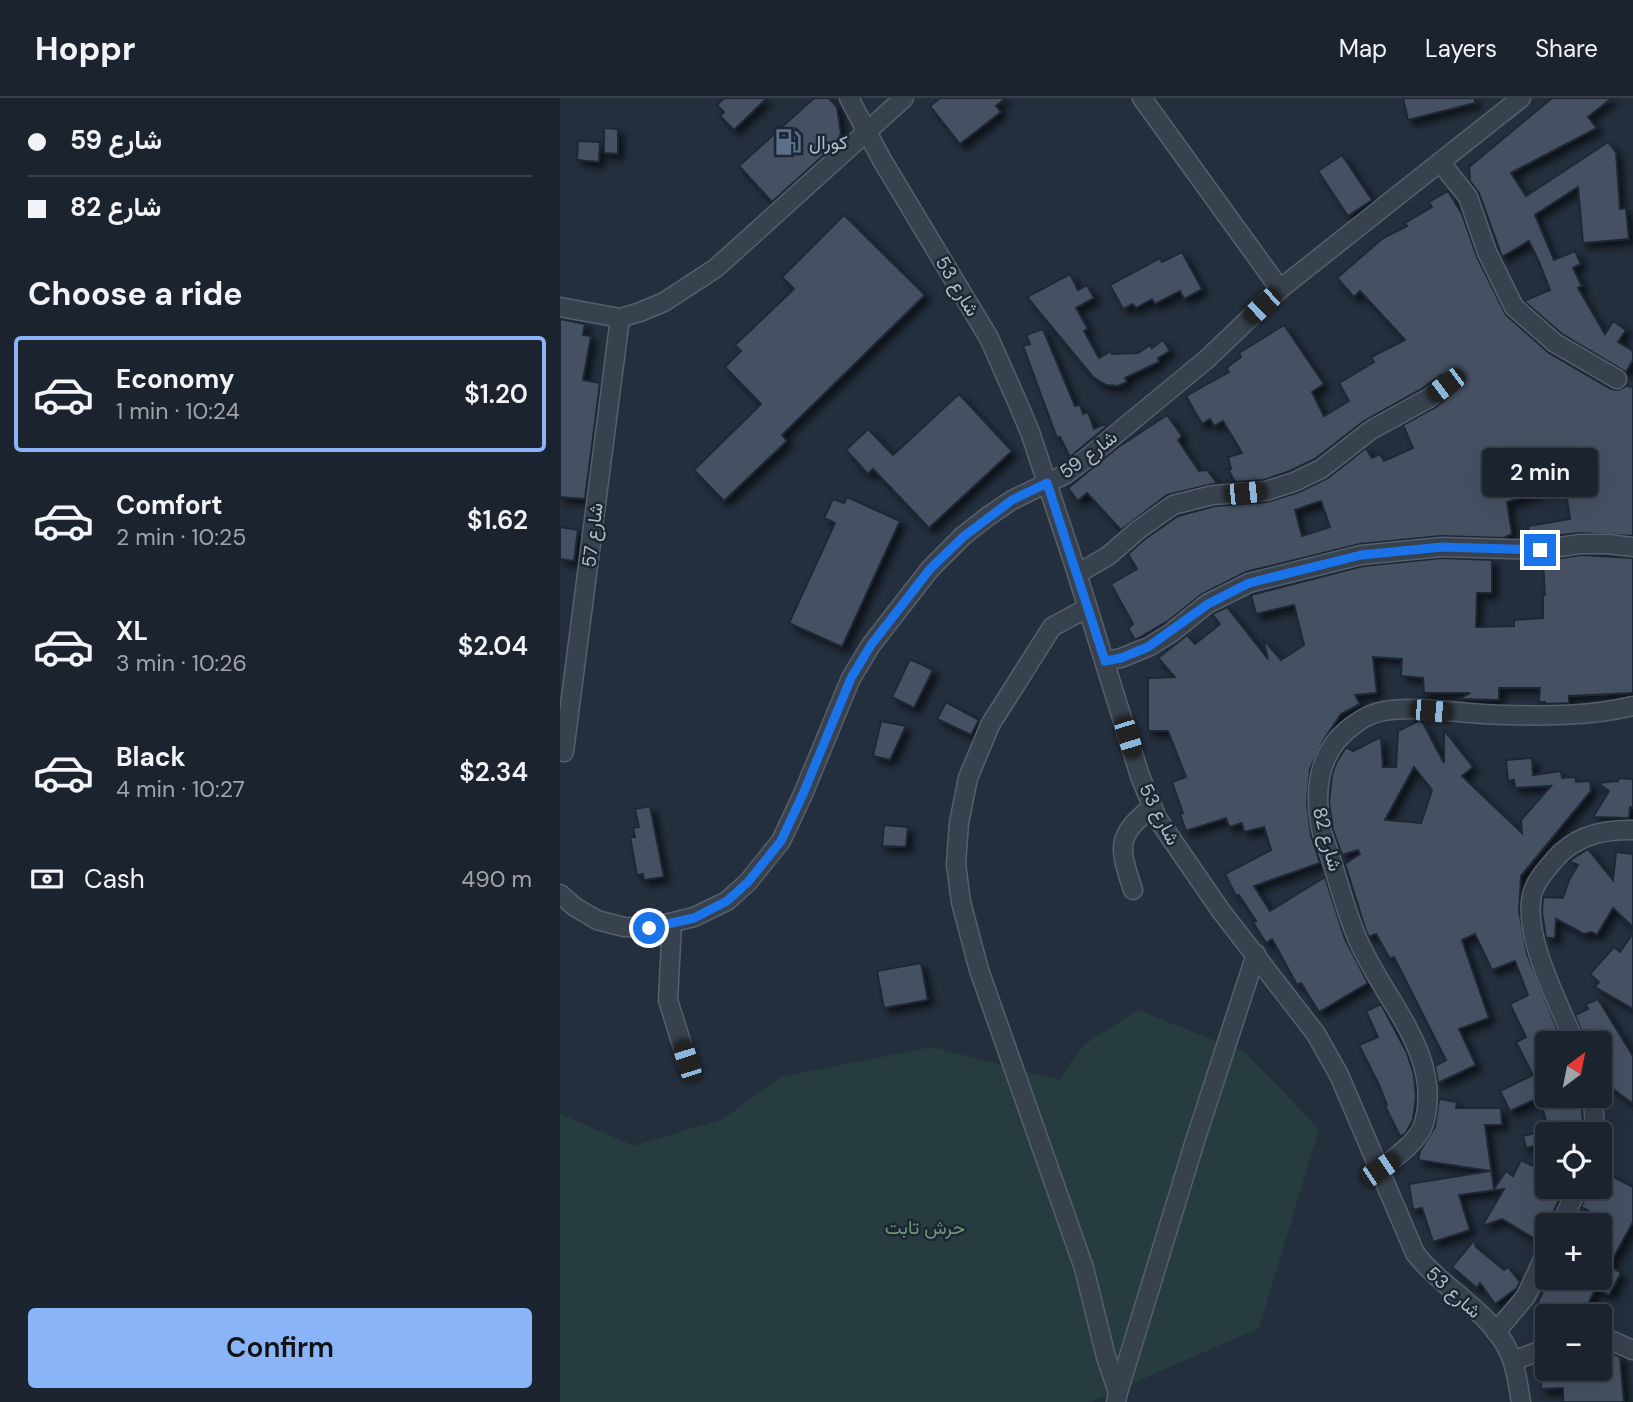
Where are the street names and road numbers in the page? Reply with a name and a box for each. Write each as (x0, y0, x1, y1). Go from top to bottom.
street label: شارع 53 (930, 251, 985, 321)
street label: شارع 59 (1054, 424, 1122, 484)
street label: شارع 57 (576, 501, 609, 569)
street label: شارع 53 (1133, 779, 1186, 849)
street label: شارع 82 (1307, 804, 1348, 874)
street label: شارع 53 (1421, 1261, 1487, 1324)

